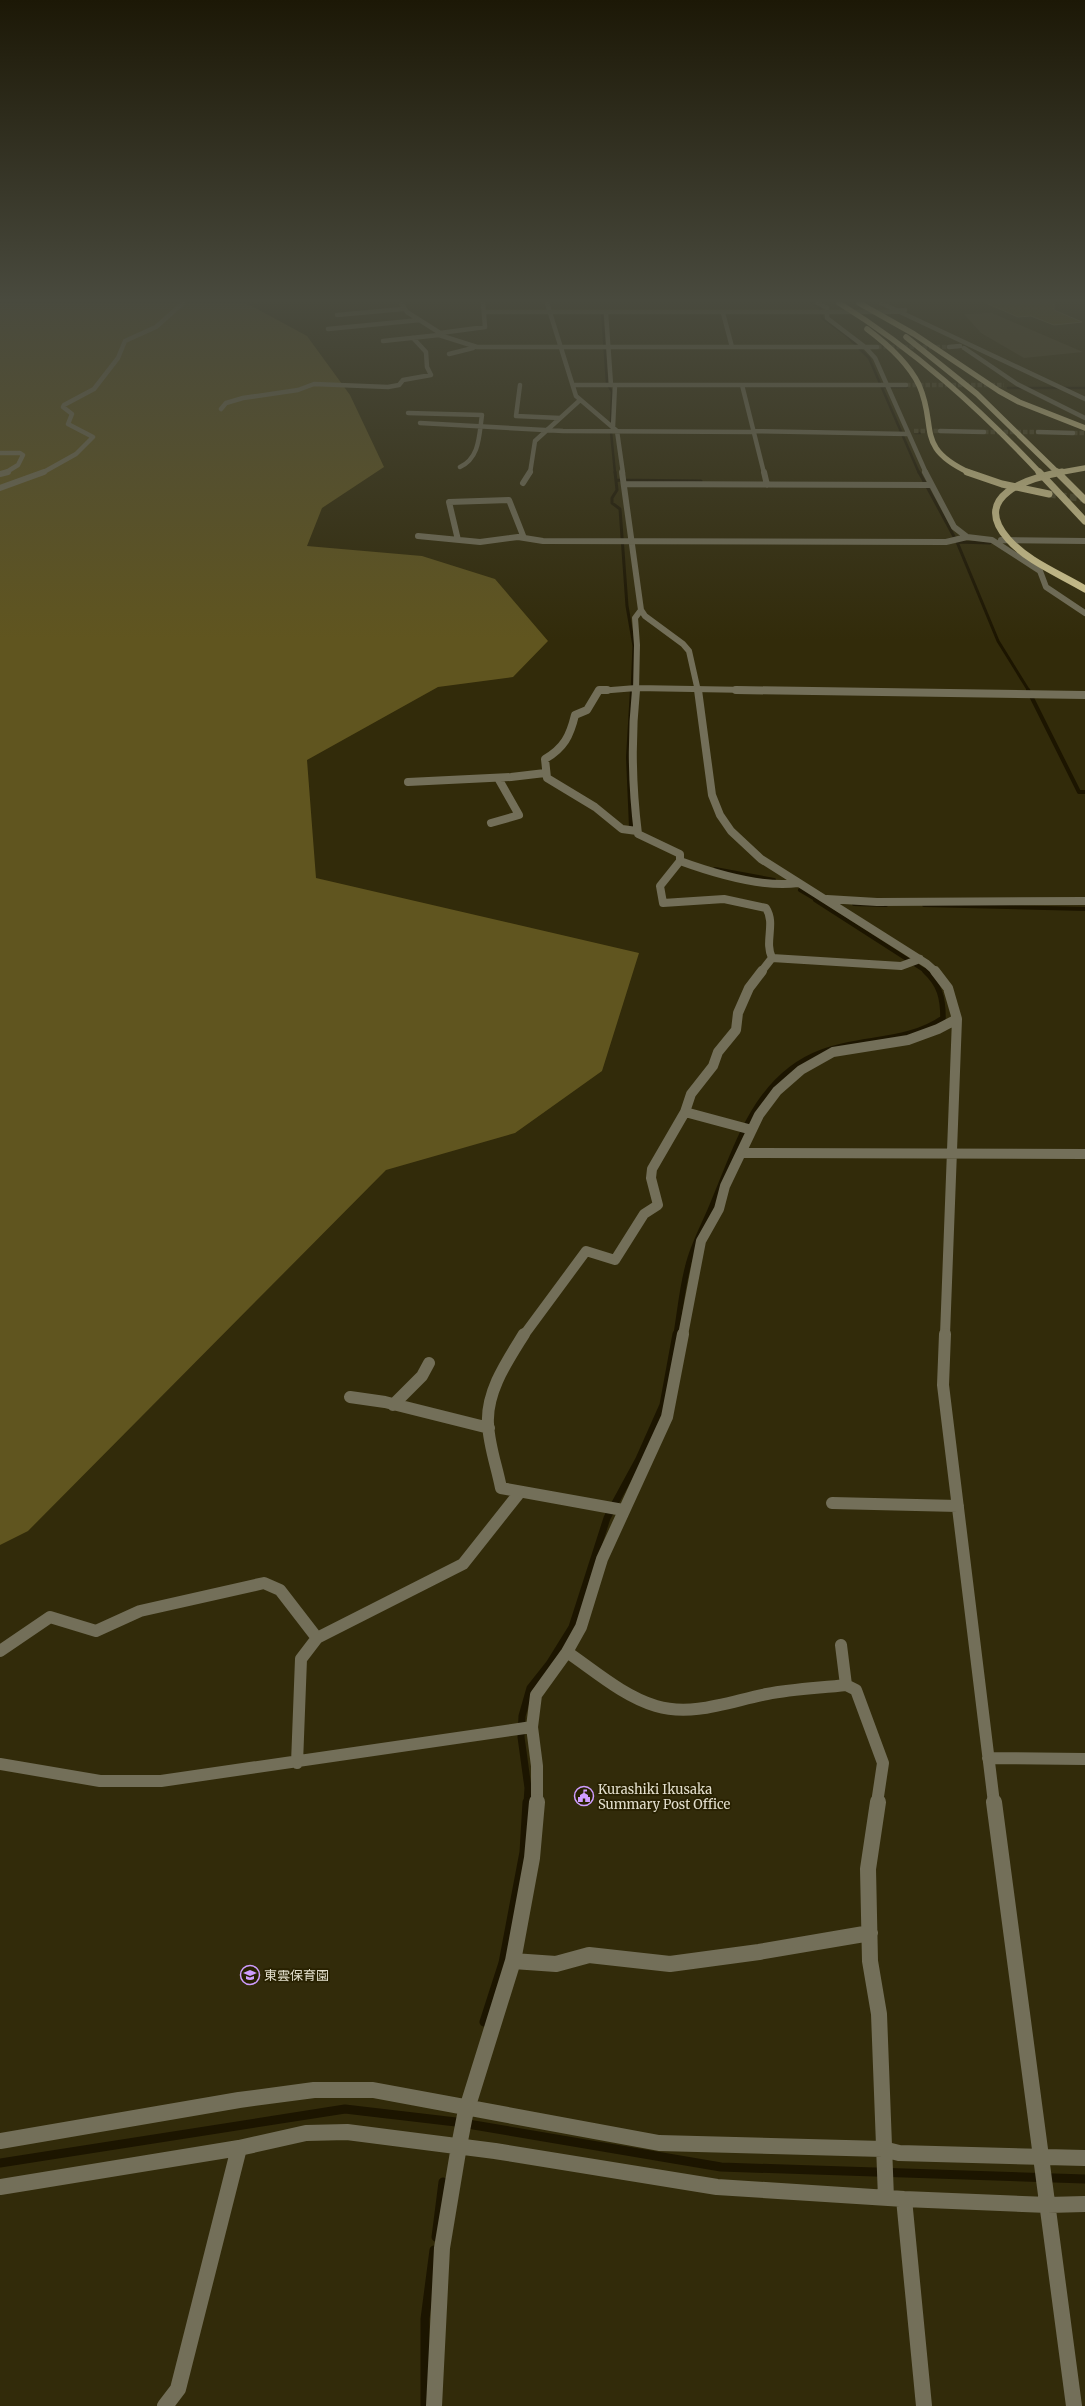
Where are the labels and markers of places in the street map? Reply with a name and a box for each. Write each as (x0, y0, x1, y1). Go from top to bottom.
place label: Kurashiki Ikusaka Summary Post Office (598, 1781, 731, 1813)
public building icon: Kurashiki Ikusaka Summary Post Office (573, 1785, 595, 1807)
school or university icon: 東雲保育園 (239, 1964, 261, 1986)
place label: 東雲保育園 (264, 1967, 329, 1984)

